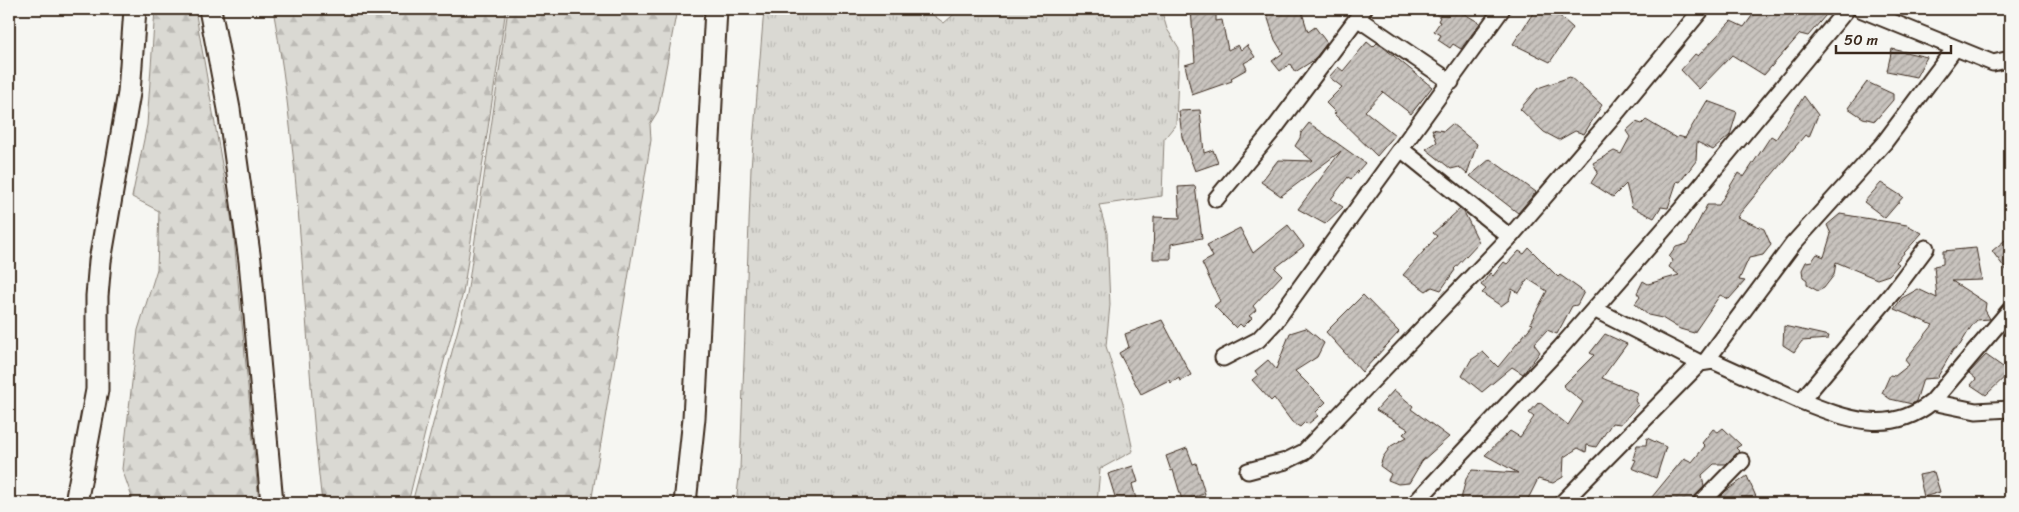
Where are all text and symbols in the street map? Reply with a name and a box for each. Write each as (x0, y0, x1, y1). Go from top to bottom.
scale bar (1836, 22, 1952, 54)
text: 50 m (1844, 27, 1879, 53)

